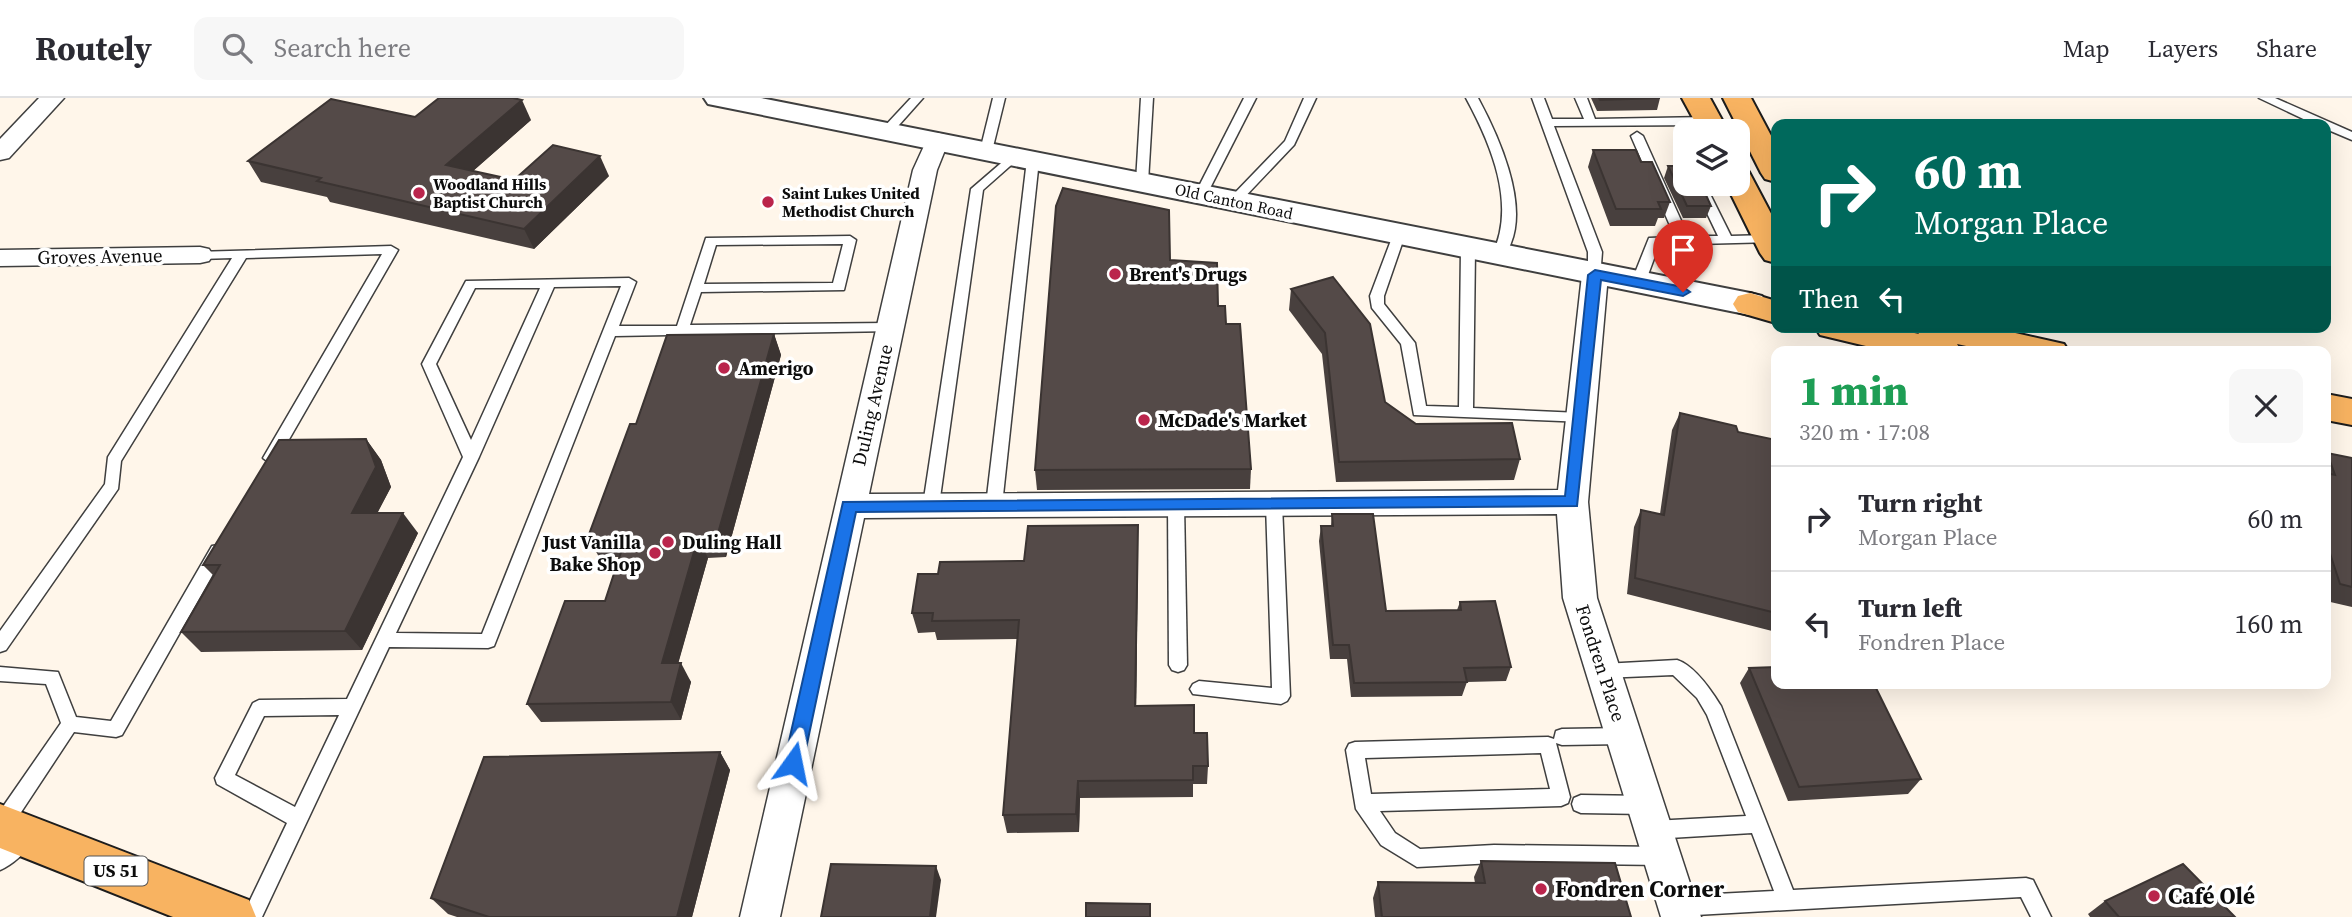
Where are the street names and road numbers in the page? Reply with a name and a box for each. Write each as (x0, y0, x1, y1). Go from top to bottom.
street label: Old Canton Road (1173, 178, 1295, 224)
street label: Groves Avenue (37, 242, 163, 270)
street label: Duling Avenue (845, 342, 899, 468)
street label: Fondren Place (1570, 601, 1632, 725)
road number: US 51 (85, 856, 148, 886)

